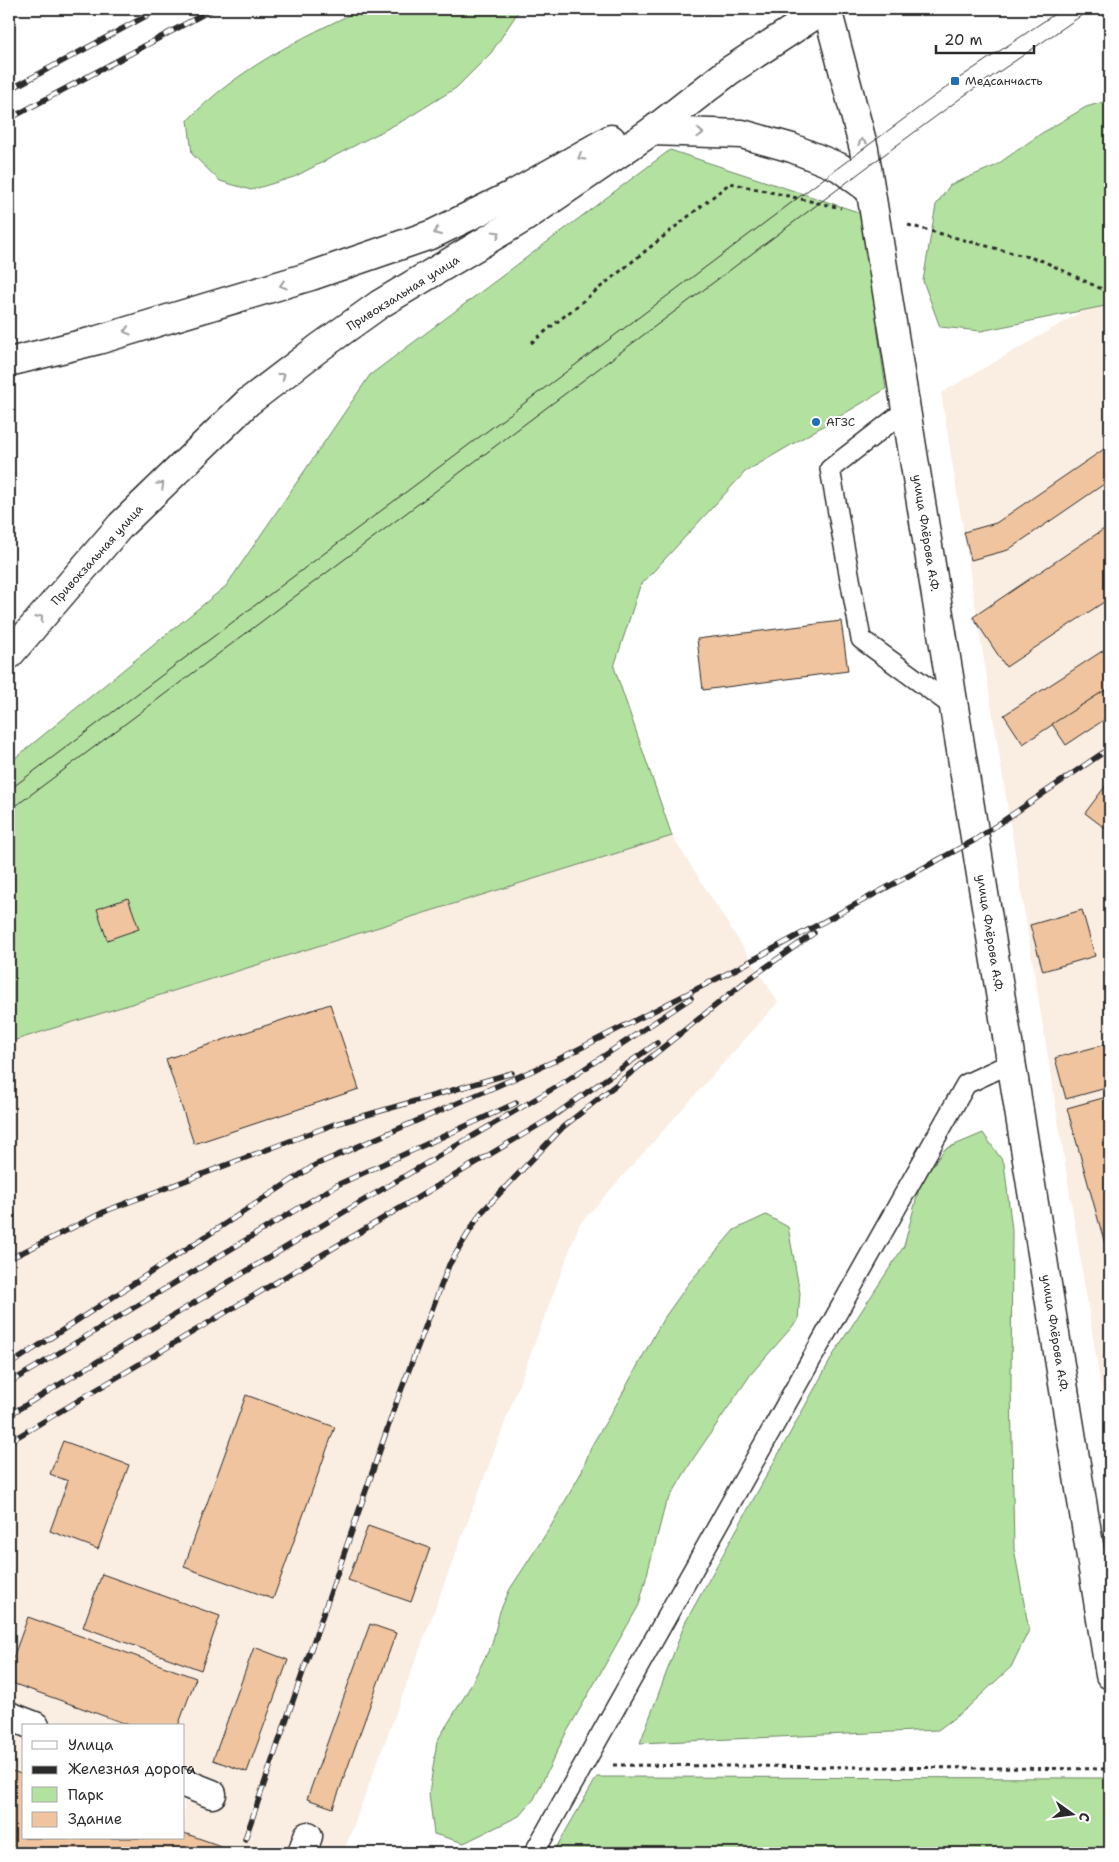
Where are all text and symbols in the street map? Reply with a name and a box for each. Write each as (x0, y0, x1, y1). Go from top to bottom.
scale bar (936, 22, 1034, 54)
text: 20 m (944, 30, 983, 50)
place label: Медсанчасть (965, 73, 1043, 89)
marker: Медсанчасть (949, 75, 961, 87)
one-way arrow (697, 128, 705, 138)
one-way arrow (857, 138, 868, 147)
one-way arrow (577, 150, 586, 160)
one-way arrow (433, 226, 442, 236)
one-way arrow (492, 231, 501, 241)
street label: Привокзальная улица (344, 251, 463, 334)
one-way arrow (280, 279, 288, 289)
one-way arrow (124, 326, 132, 336)
one-way arrow (276, 373, 286, 382)
place label: АГЗС (826, 414, 855, 430)
marker: АГЗС (810, 416, 822, 428)
street label: улица Флёрова А.Ф. (909, 473, 943, 593)
one-way arrow (155, 482, 164, 491)
street label: Привокзальная улица (47, 501, 147, 609)
one-way arrow (35, 615, 43, 624)
street label: улица Флёрова А.Ф. (973, 873, 1007, 993)
street label: улица Флёрова А.Ф. (1038, 1273, 1072, 1393)
legend (22, 1724, 185, 1840)
text: Улица (68, 1735, 114, 1755)
text: Железная дорога (68, 1759, 196, 1779)
text: Парк (68, 1785, 104, 1805)
north arrow (1046, 1790, 1096, 1840)
text: Здание (68, 1809, 122, 1829)
text: С (1075, 1811, 1094, 1823)

